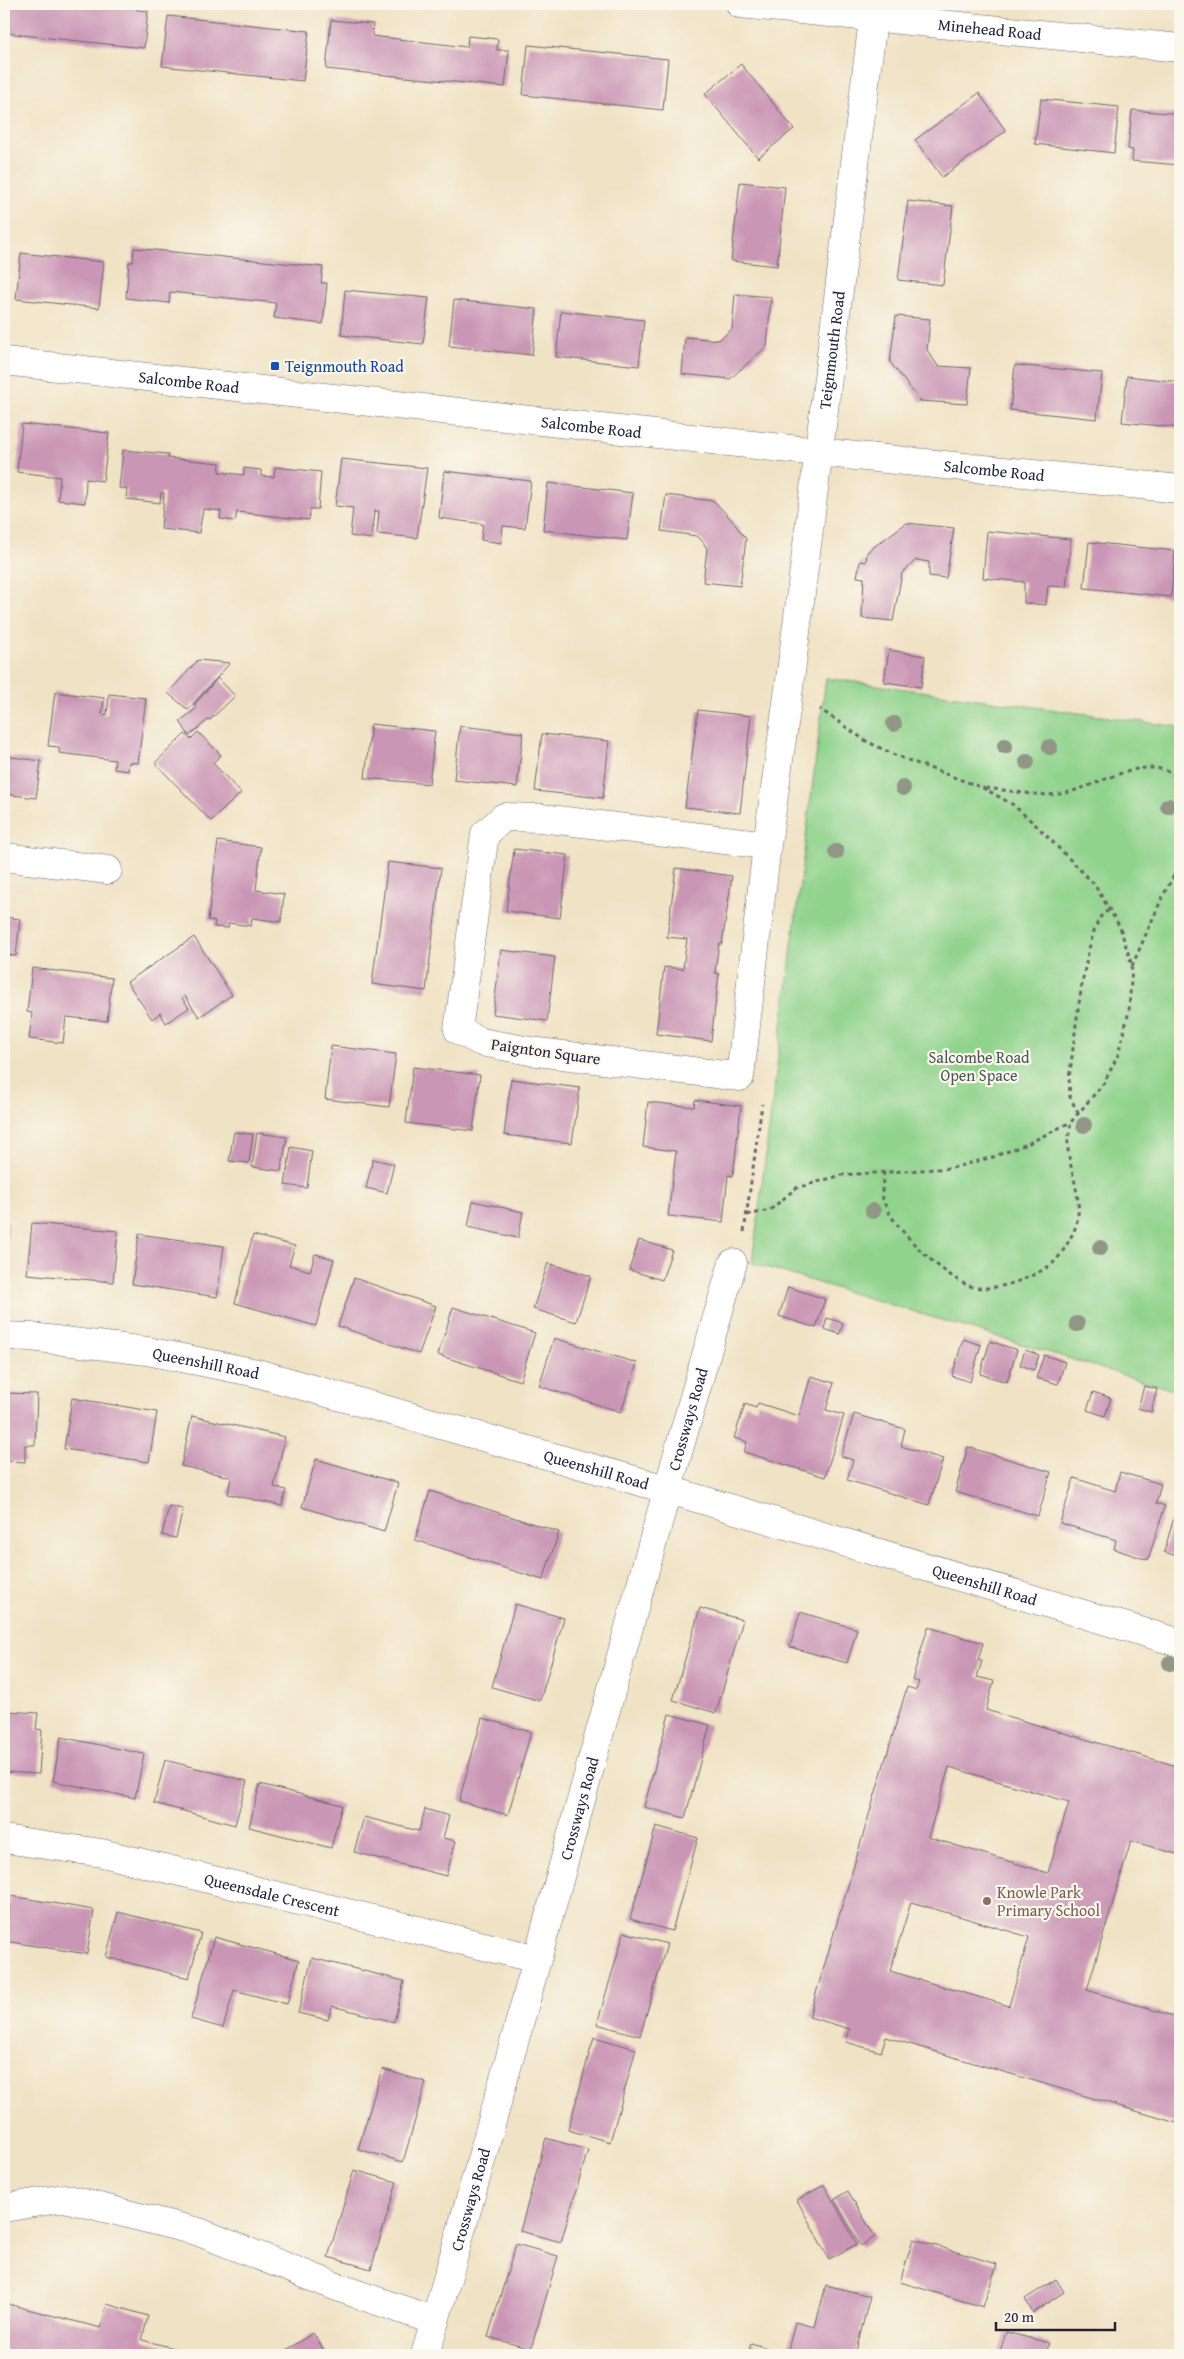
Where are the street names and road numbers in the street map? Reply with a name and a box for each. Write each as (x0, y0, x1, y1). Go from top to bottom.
street label: Minehead Road (937, 12, 1043, 46)
street label: Teignmouth Road (812, 289, 851, 411)
street label: Salcombe Road (137, 364, 241, 399)
street label: Salcombe Road (540, 409, 643, 444)
street label: Salcombe Road (943, 453, 1046, 487)
street label: Paignton Square (490, 1031, 602, 1071)
street label: Queenshill Road (151, 1340, 262, 1385)
street label: Crossways Road (661, 1364, 714, 1473)
street label: Queenshill Road (541, 1443, 652, 1496)
street label: Queenshill Road (930, 1557, 1041, 1612)
street label: Crossways Road (553, 1754, 605, 1863)
street label: Queensdale Crescent (202, 1866, 343, 1923)
street label: Crossways Road (444, 2145, 496, 2254)

